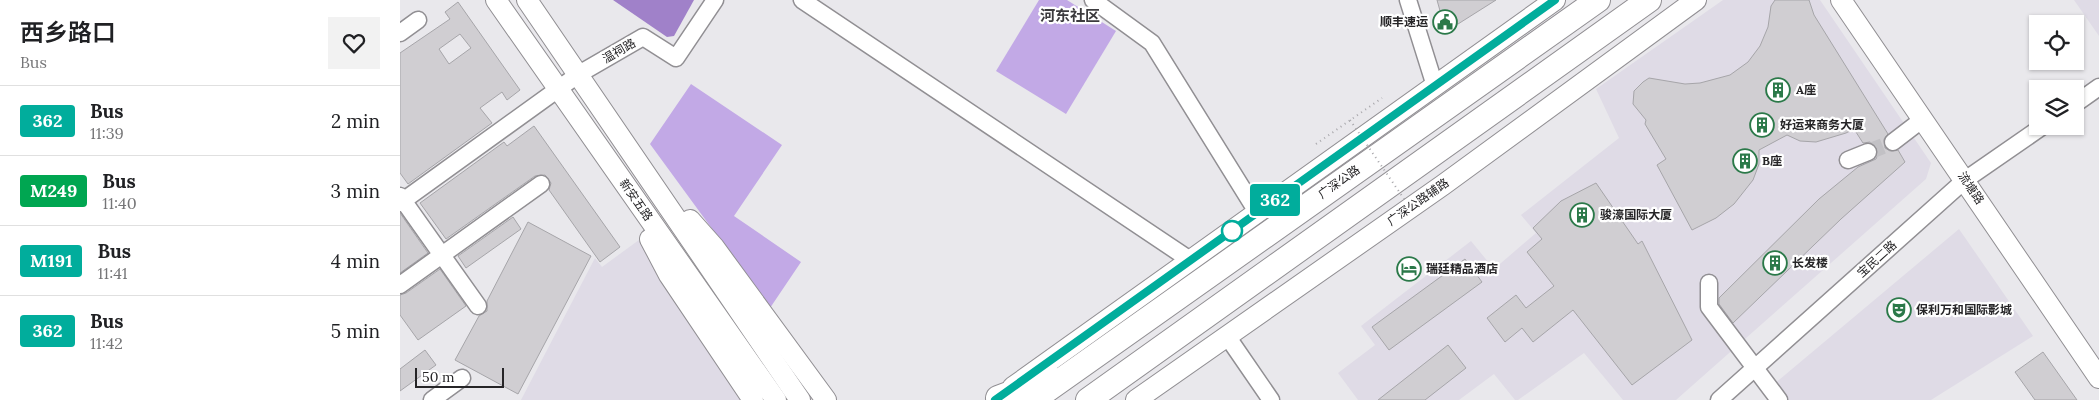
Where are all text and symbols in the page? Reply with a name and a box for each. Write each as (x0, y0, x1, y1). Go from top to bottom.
district label: 河东社区 (1040, 6, 1100, 25)
public building icon: 顺丰速运 (1432, 9, 1458, 35)
place label: 顺丰速运 (1380, 14, 1428, 29)
map controls (2029, 15, 2084, 135)
button: locate (2029, 15, 2084, 70)
text: 西乡路口 (20, 17, 116, 48)
button: heart (328, 17, 380, 69)
street label: 温祠路 (599, 35, 638, 66)
text: Bus (20, 52, 47, 72)
building icon: A座 (1765, 77, 1791, 103)
button: layers (2029, 80, 2084, 135)
place label: A座 (1796, 82, 1816, 97)
text: Bus (90, 99, 123, 123)
text: 362 (32, 109, 63, 132)
text: 2 min (331, 109, 380, 133)
building icon: 好运来商务大厦 (1749, 112, 1775, 138)
place label: 好运来商务大厦 (1780, 117, 1864, 132)
text: 11:39 (90, 123, 124, 143)
building icon: B座 (1732, 148, 1758, 174)
place label: B座 (1762, 153, 1782, 168)
street label: 广深公路 (1315, 162, 1363, 202)
text: Bus (102, 169, 136, 193)
street label: 流塘路 (1955, 169, 1988, 207)
street label: 广深公路辅路 (1384, 175, 1452, 228)
street label: 新安五路 (616, 176, 656, 224)
text: M249 (30, 179, 77, 202)
text: 3 min (331, 179, 380, 203)
line badge: 362 (1246, 184, 1304, 216)
text: 362 (1260, 188, 1290, 211)
text: 11:40 (102, 193, 137, 213)
building icon: 骏濠国际大厦 (1569, 202, 1595, 228)
place label: 骏濠国际大厦 (1600, 207, 1672, 222)
unlabelled marker (1221, 220, 1243, 242)
street label: 宝民二路 (1854, 237, 1900, 280)
text: Bus (97, 239, 131, 263)
text: M191 (30, 249, 72, 272)
text: 4 min (331, 249, 380, 273)
building icon: 长发楼 (1762, 250, 1788, 276)
place label: 长发楼 (1792, 255, 1828, 270)
hotel icon: 瑞廷精品酒店 (1396, 256, 1422, 282)
place label: 瑞廷精品酒店 (1426, 261, 1498, 276)
text: 11:41 (97, 263, 128, 283)
theatre icon: 保利万和国际影城 (1886, 297, 1912, 323)
place label: 保利万和国际影城 (1916, 302, 2012, 317)
text: Bus (90, 309, 123, 333)
text: 362 (32, 319, 63, 342)
text: 5 min (331, 319, 380, 343)
text: 11:42 (90, 333, 123, 353)
scale bar (415, 365, 504, 388)
text: 50 m (422, 368, 455, 386)

